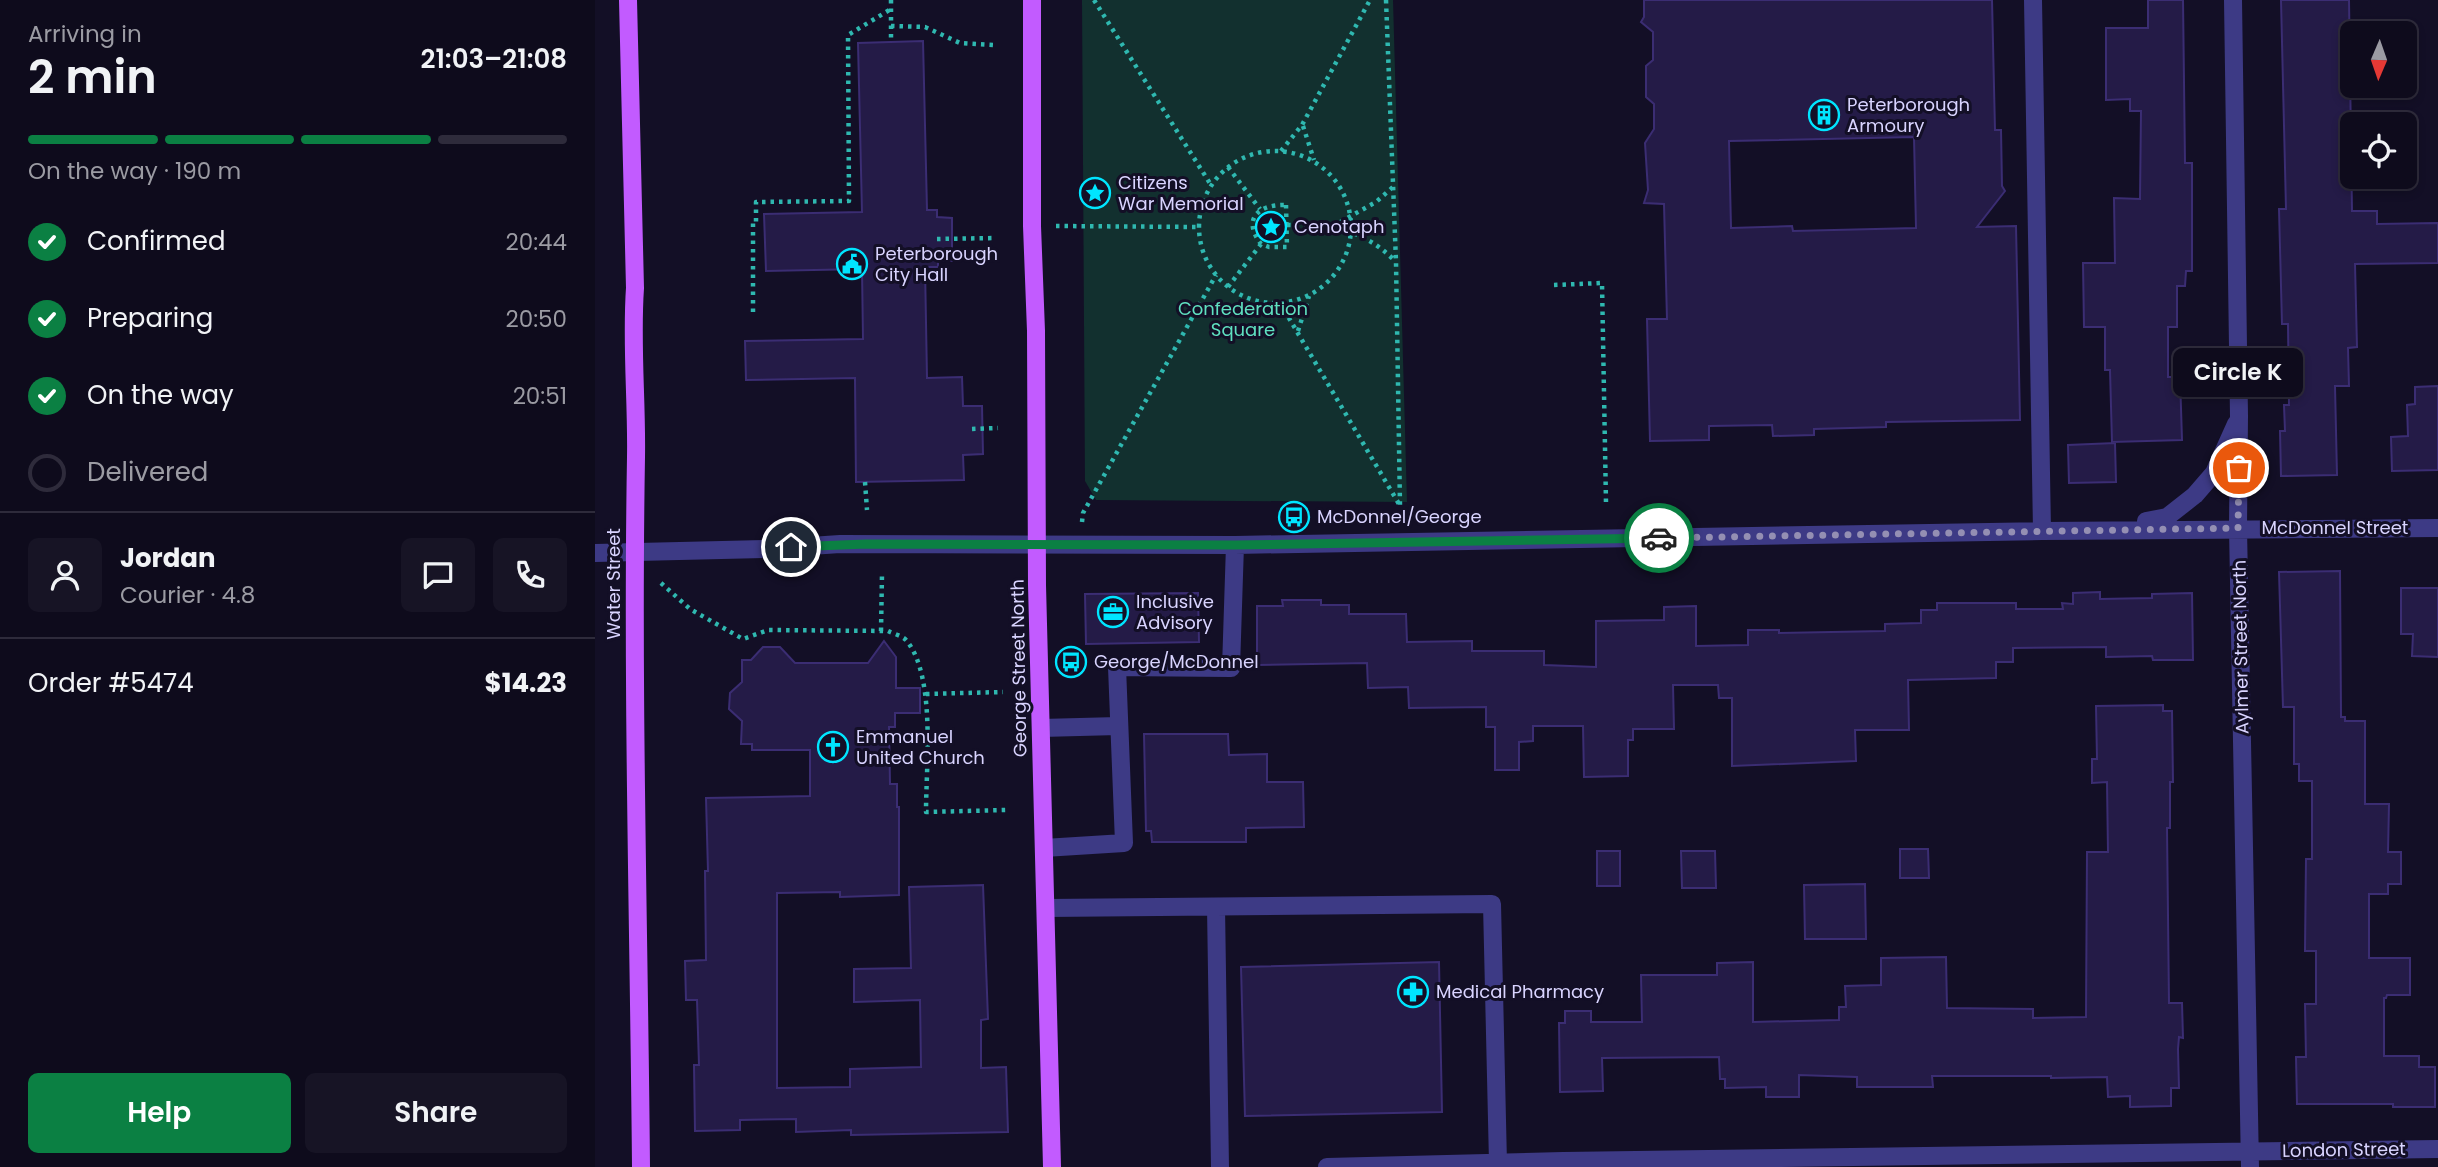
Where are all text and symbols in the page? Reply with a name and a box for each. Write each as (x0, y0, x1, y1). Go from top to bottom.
text: Arriving in (28, 18, 142, 50)
north arrow (2340, 21, 2417, 98)
map controls (2340, 21, 2417, 189)
text: 21:03–21:08 (421, 41, 567, 77)
text: 2 min (28, 45, 157, 109)
place label: Peterborough Armoury (1847, 92, 1970, 138)
building icon: Peterborough Armoury (1807, 98, 1841, 132)
button: locate (2340, 112, 2417, 189)
text: On the way · 190 m (28, 155, 241, 187)
place label: Citizens War Memorial (1118, 170, 1244, 216)
place icon: Citizens War Memorial (1078, 176, 1112, 210)
place icon: Cenotaph (1254, 210, 1288, 244)
place label: Cenotaph (1294, 214, 1385, 239)
icon: check (28, 223, 66, 261)
text: Confirmed (87, 223, 225, 259)
text: 20:44 (505, 226, 567, 258)
place label: Peterborough City Hall (875, 241, 998, 287)
public building icon: Peterborough City Hall (835, 247, 869, 281)
park label: Confederation Square (1178, 296, 1308, 342)
icon: check (28, 300, 66, 338)
text: Preparing (87, 300, 213, 336)
text: 20:50 (506, 303, 567, 335)
callout: Circle K (2174, 349, 2304, 398)
text: Circle K (2194, 356, 2282, 388)
icon: check (28, 377, 66, 415)
text: On the way (87, 377, 234, 413)
text: 20:51 (513, 380, 567, 412)
pin (2209, 438, 2269, 498)
icon: bag (2220, 449, 2258, 487)
text: Delivered (87, 454, 208, 490)
bus stop icon: McDonnel/George (1277, 500, 1311, 534)
courier (1624, 503, 1694, 573)
place label: McDonnel/George (1317, 504, 1482, 529)
street label: McDonnel Street (2262, 515, 2408, 540)
pin (761, 517, 821, 577)
icon: car (1640, 519, 1678, 557)
street label: Water Street (601, 528, 626, 640)
icon: home (772, 528, 810, 566)
button: person (28, 538, 102, 612)
button: chat (401, 538, 475, 612)
button: phone (493, 538, 567, 612)
text: Jordan (120, 540, 216, 576)
street label: Aylmer Street North (2226, 560, 2255, 734)
text: Courier · 4.8 (120, 579, 255, 611)
street label: George Street North (1004, 579, 1033, 757)
place label: Inclusive Advisory (1136, 589, 1214, 635)
office icon: Inclusive Advisory (1096, 595, 1130, 629)
bus stop icon: George/McDonnel (1054, 645, 1088, 679)
place label: George/McDonnel (1094, 649, 1259, 674)
text: Order #5474 (28, 665, 194, 701)
text: $14.23 (485, 665, 567, 701)
place label: Emmanuel United Church (856, 724, 985, 770)
church icon: Emmanuel United Church (816, 730, 850, 764)
pharmacy icon: Medical Pharmacy (1396, 975, 1430, 1009)
place label: Medical Pharmacy (1436, 979, 1604, 1004)
button: Help (28, 1073, 291, 1153)
button: Share (305, 1073, 567, 1153)
street label: London Street (2282, 1136, 2406, 1163)

